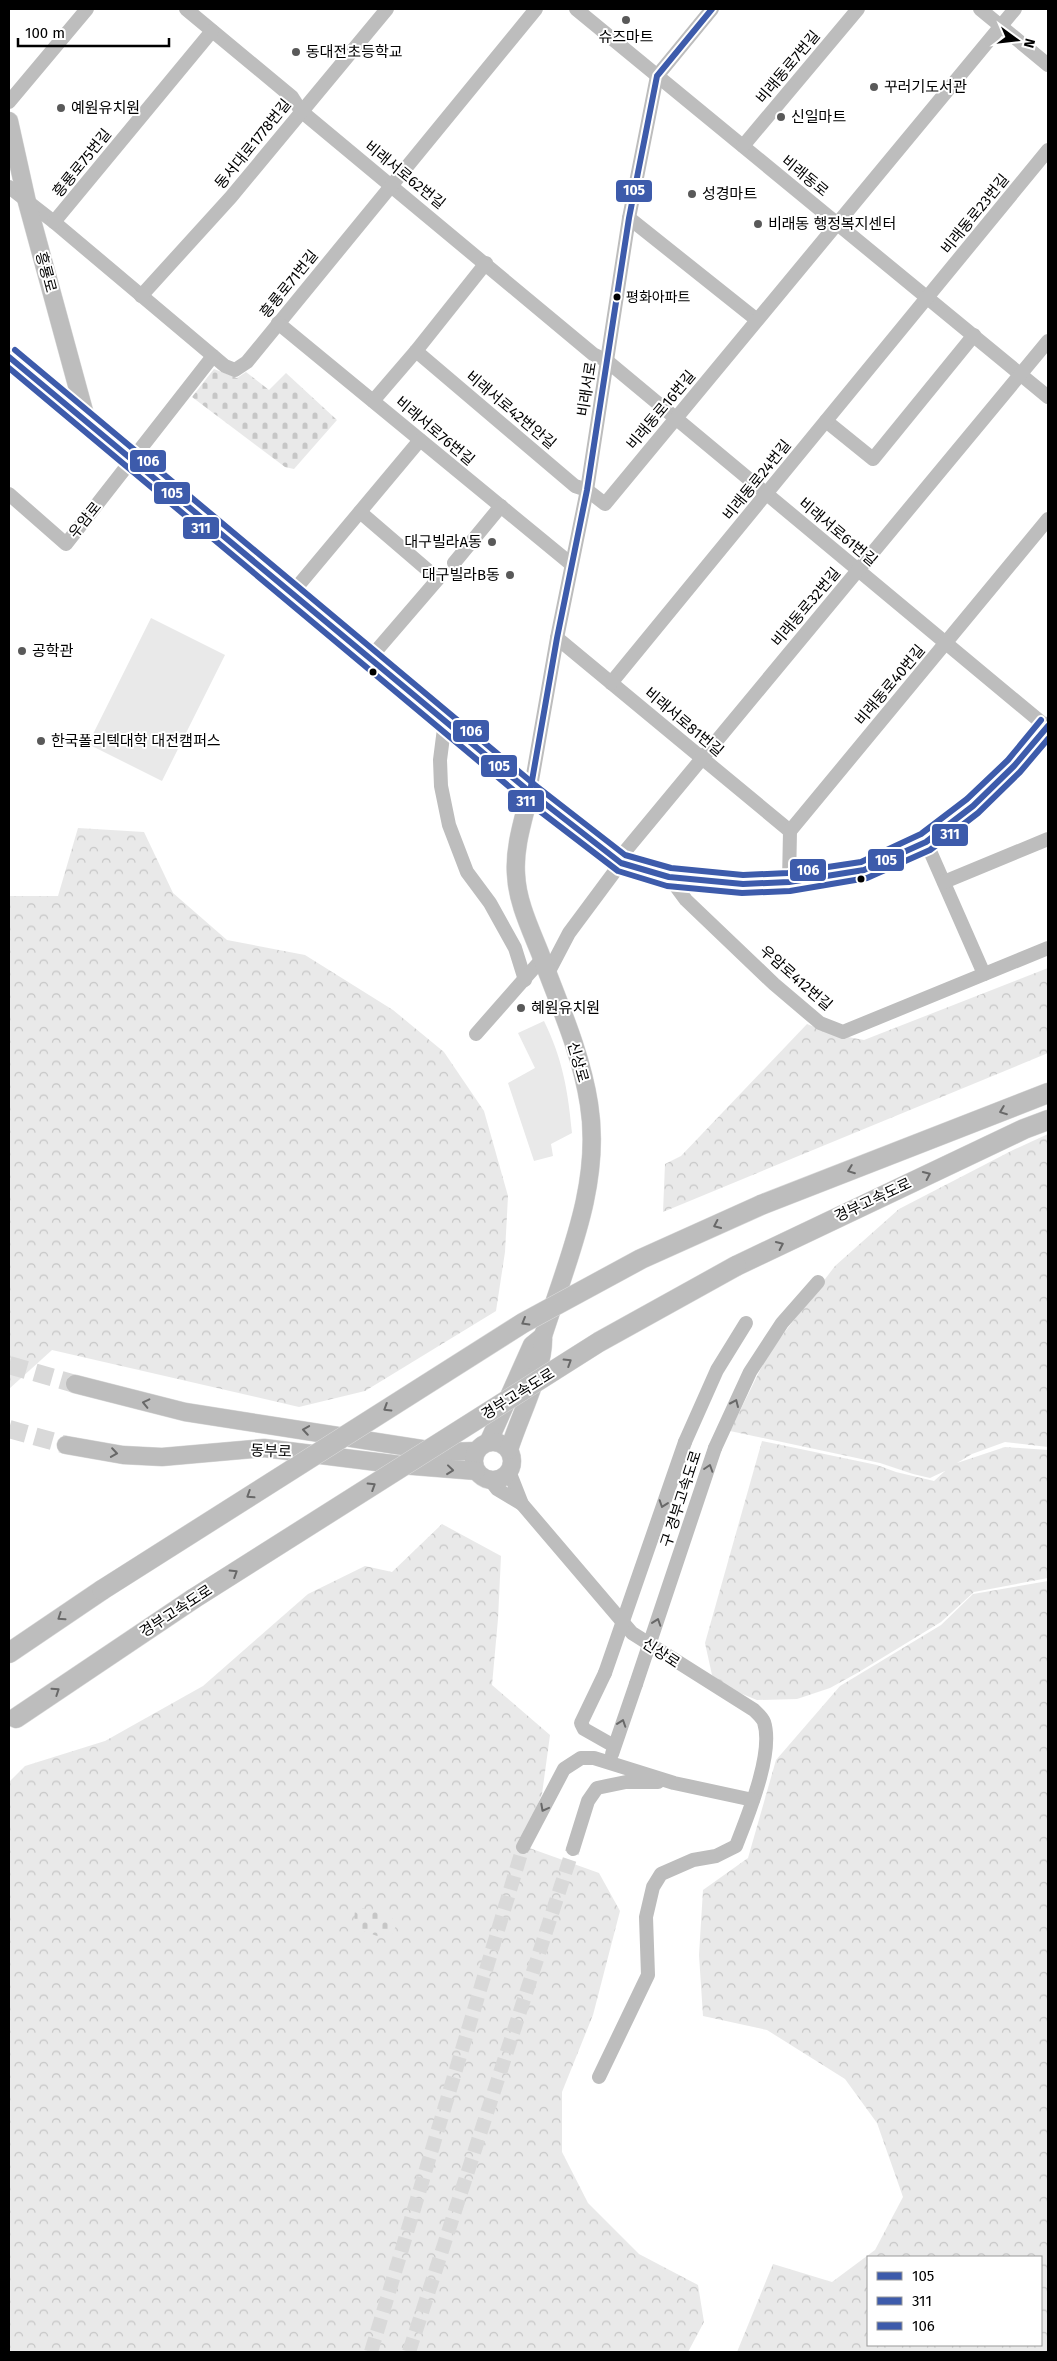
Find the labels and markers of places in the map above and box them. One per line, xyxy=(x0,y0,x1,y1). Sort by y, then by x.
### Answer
marker: 슈즈마트 xyxy=(620,14,632,26)
place label: 슈즈마트 xyxy=(598,28,654,46)
place label: 동대전초등학교 xyxy=(306,43,403,61)
marker: 동대전초등학교 xyxy=(290,46,302,58)
place label: 꾸러기도서관 xyxy=(884,78,967,96)
marker: 꾸러기도서관 xyxy=(868,81,880,93)
place label: 예원유치원 xyxy=(71,99,140,117)
marker: 예원유치원 xyxy=(55,102,67,114)
place label: 신일마트 xyxy=(791,108,846,126)
marker: 신일마트 xyxy=(775,111,787,123)
place label: 성경마트 xyxy=(702,185,757,203)
marker: 성경마트 xyxy=(686,188,698,200)
place label: 비래동 행정복지센터 xyxy=(768,215,896,233)
marker: 비래동 행정복지센터 xyxy=(752,218,764,230)
place label: 평화아파트 xyxy=(626,289,691,306)
marker: 평화아파트 xyxy=(612,292,622,302)
place label: 대구빌라A동 xyxy=(404,533,482,551)
marker: 대구빌라A동 xyxy=(486,536,498,548)
place label: 대구빌라B동 xyxy=(422,566,500,584)
marker: 대구빌라B동 xyxy=(504,569,516,581)
place label: 공학관 xyxy=(32,642,74,660)
marker: 공학관 xyxy=(16,645,28,657)
unlabelled marker xyxy=(368,667,378,677)
place label: 한국폴리텍대학 대전캠퍼스 xyxy=(51,732,221,750)
marker: 한국폴리텍대학 대전캠퍼스 xyxy=(35,735,47,747)
unlabelled marker xyxy=(856,874,866,884)
place label: 혜원유치원 xyxy=(531,999,600,1017)
marker: 혜원유치원 xyxy=(515,1002,527,1014)

